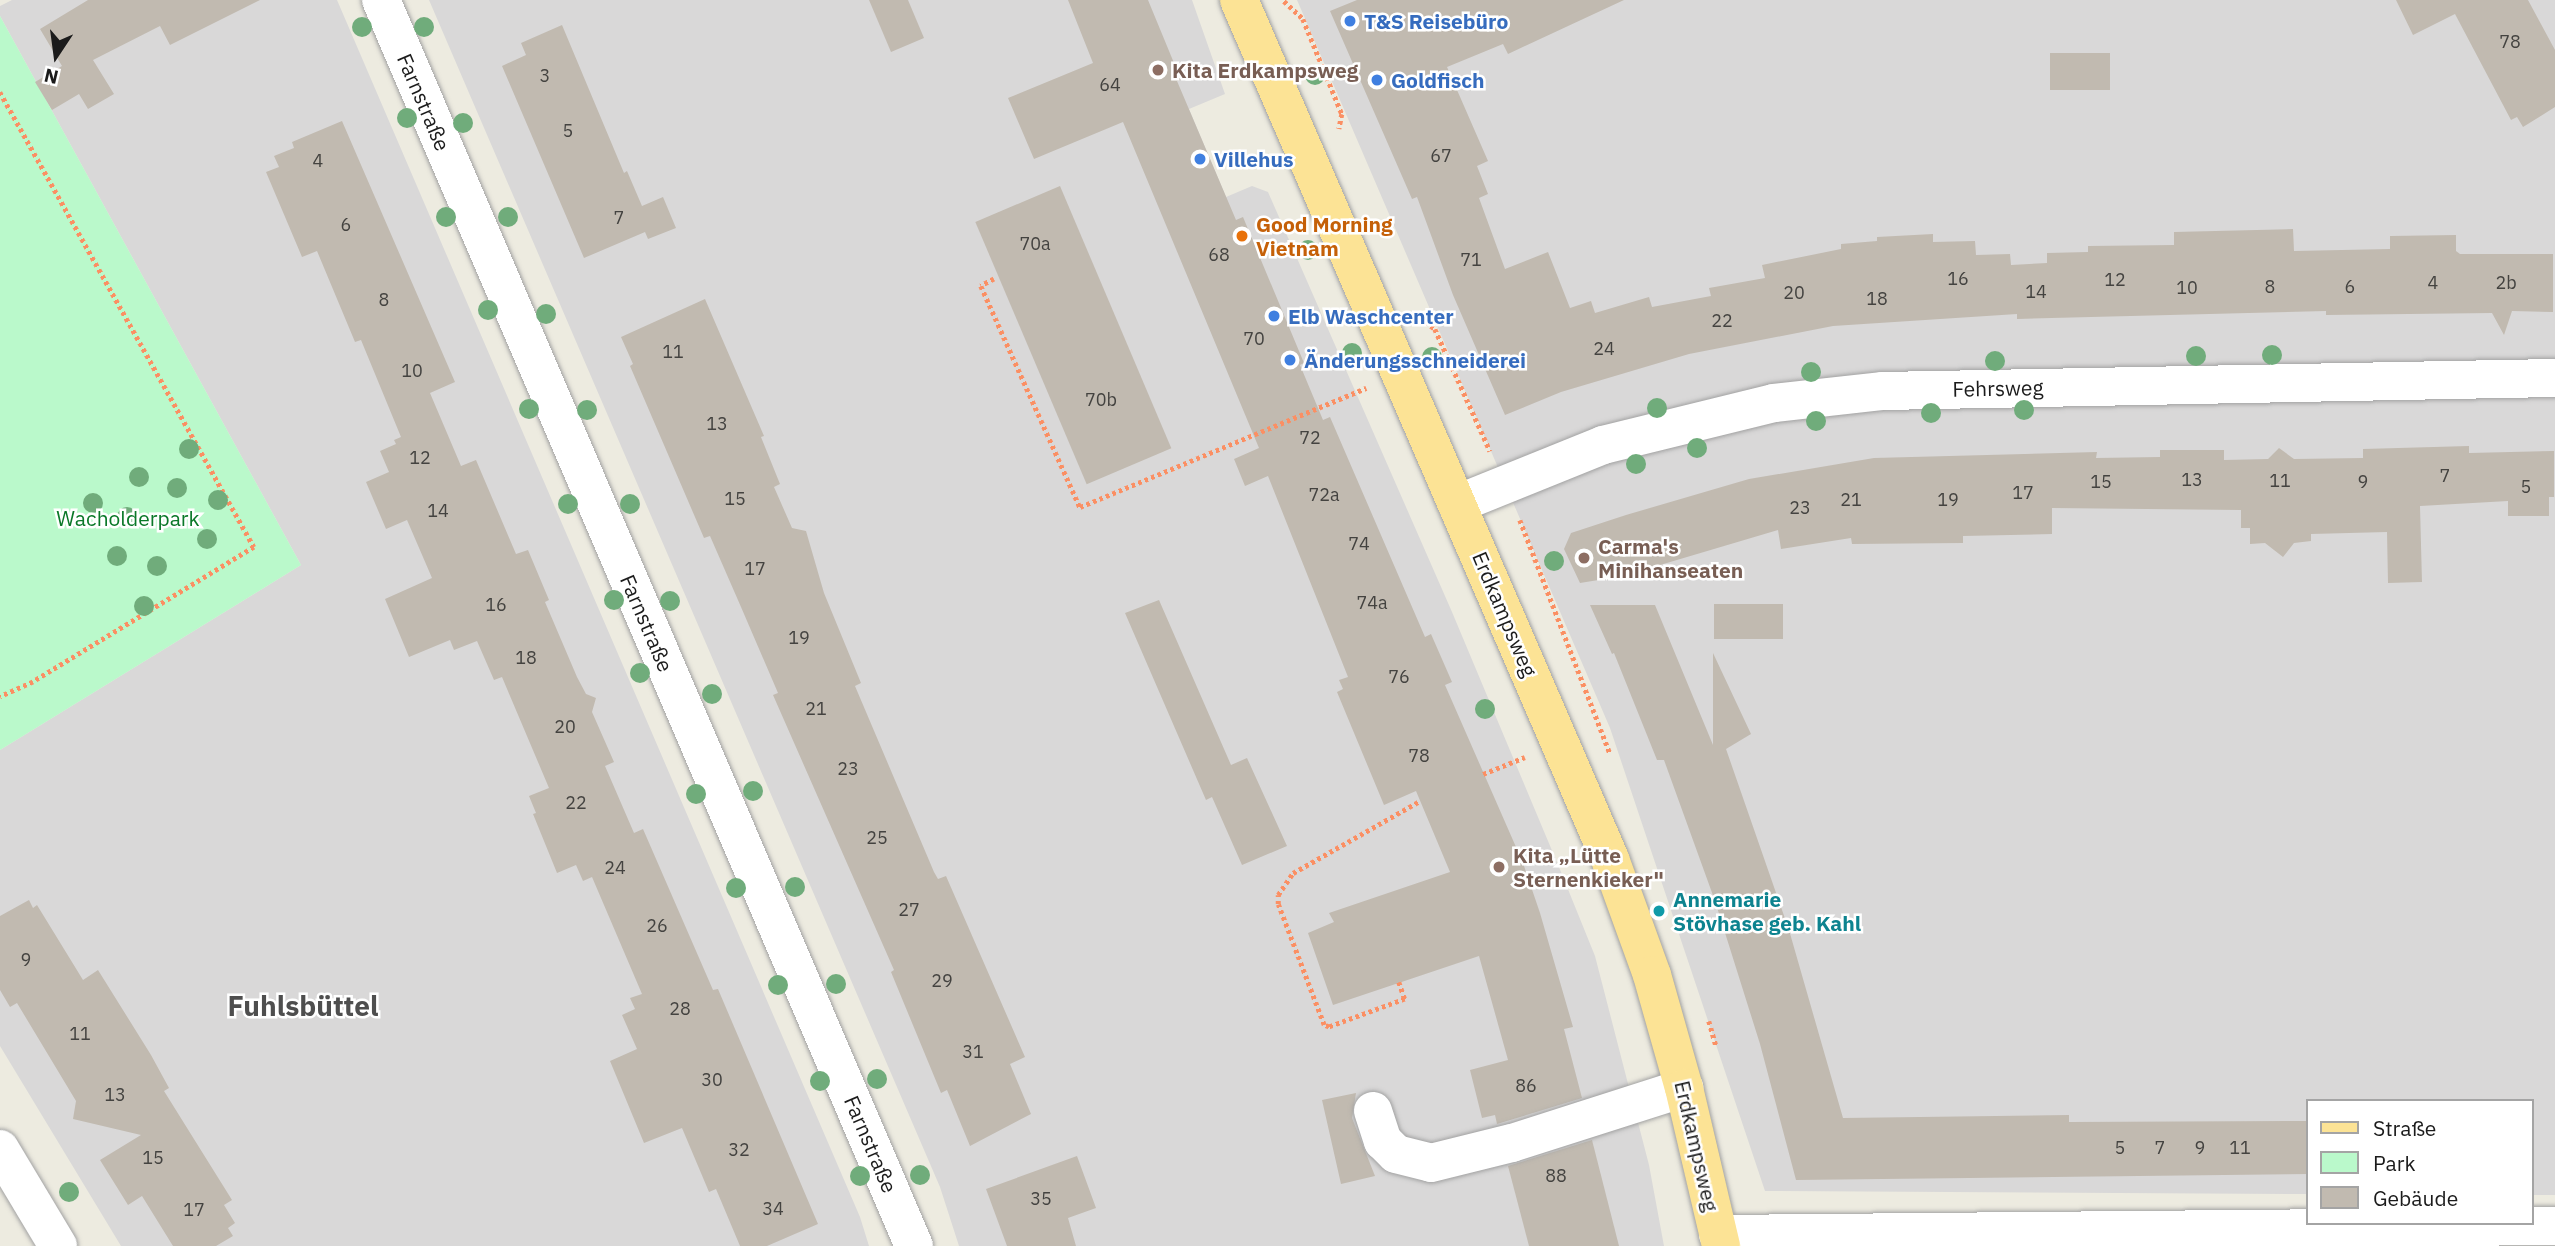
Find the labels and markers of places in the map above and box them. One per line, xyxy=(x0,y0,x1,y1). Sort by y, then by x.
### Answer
place label: T&S Reisebüro xyxy=(1364,8,1508,34)
marker: T&S Reisebüro xyxy=(1342,13,1358,29)
place label: Kita Erdkampsweg xyxy=(1172,57,1358,83)
marker: Kita Erdkampsweg xyxy=(1150,62,1166,78)
place label: Goldfisch xyxy=(1391,67,1485,93)
marker: Goldfisch xyxy=(1369,72,1385,88)
place label: Villehus xyxy=(1214,146,1294,172)
marker: Villehus xyxy=(1192,151,1208,167)
place label: Good Morning Vietnam xyxy=(1256,211,1393,261)
marker: Good Morning Vietnam xyxy=(1234,228,1250,244)
place label: Elb Waschcenter xyxy=(1288,303,1454,329)
marker: Elb Waschcenter xyxy=(1266,308,1282,324)
place label: Änderungsschneiderei xyxy=(1304,347,1526,373)
marker: Änderungsschneiderei xyxy=(1282,352,1298,368)
place label: Carma's Minihanseaten xyxy=(1598,533,1743,583)
marker: Carma's Minihanseaten xyxy=(1576,550,1592,566)
place label: Kita „Lütte Sternenkieker" xyxy=(1513,842,1664,892)
marker: Kita „Lütte Sternenkieker" xyxy=(1491,859,1507,875)
place label: Annemarie Stövhase geb. Kahl xyxy=(1673,886,1861,936)
marker: Annemarie Stövhase geb. Kahl xyxy=(1651,903,1667,919)

